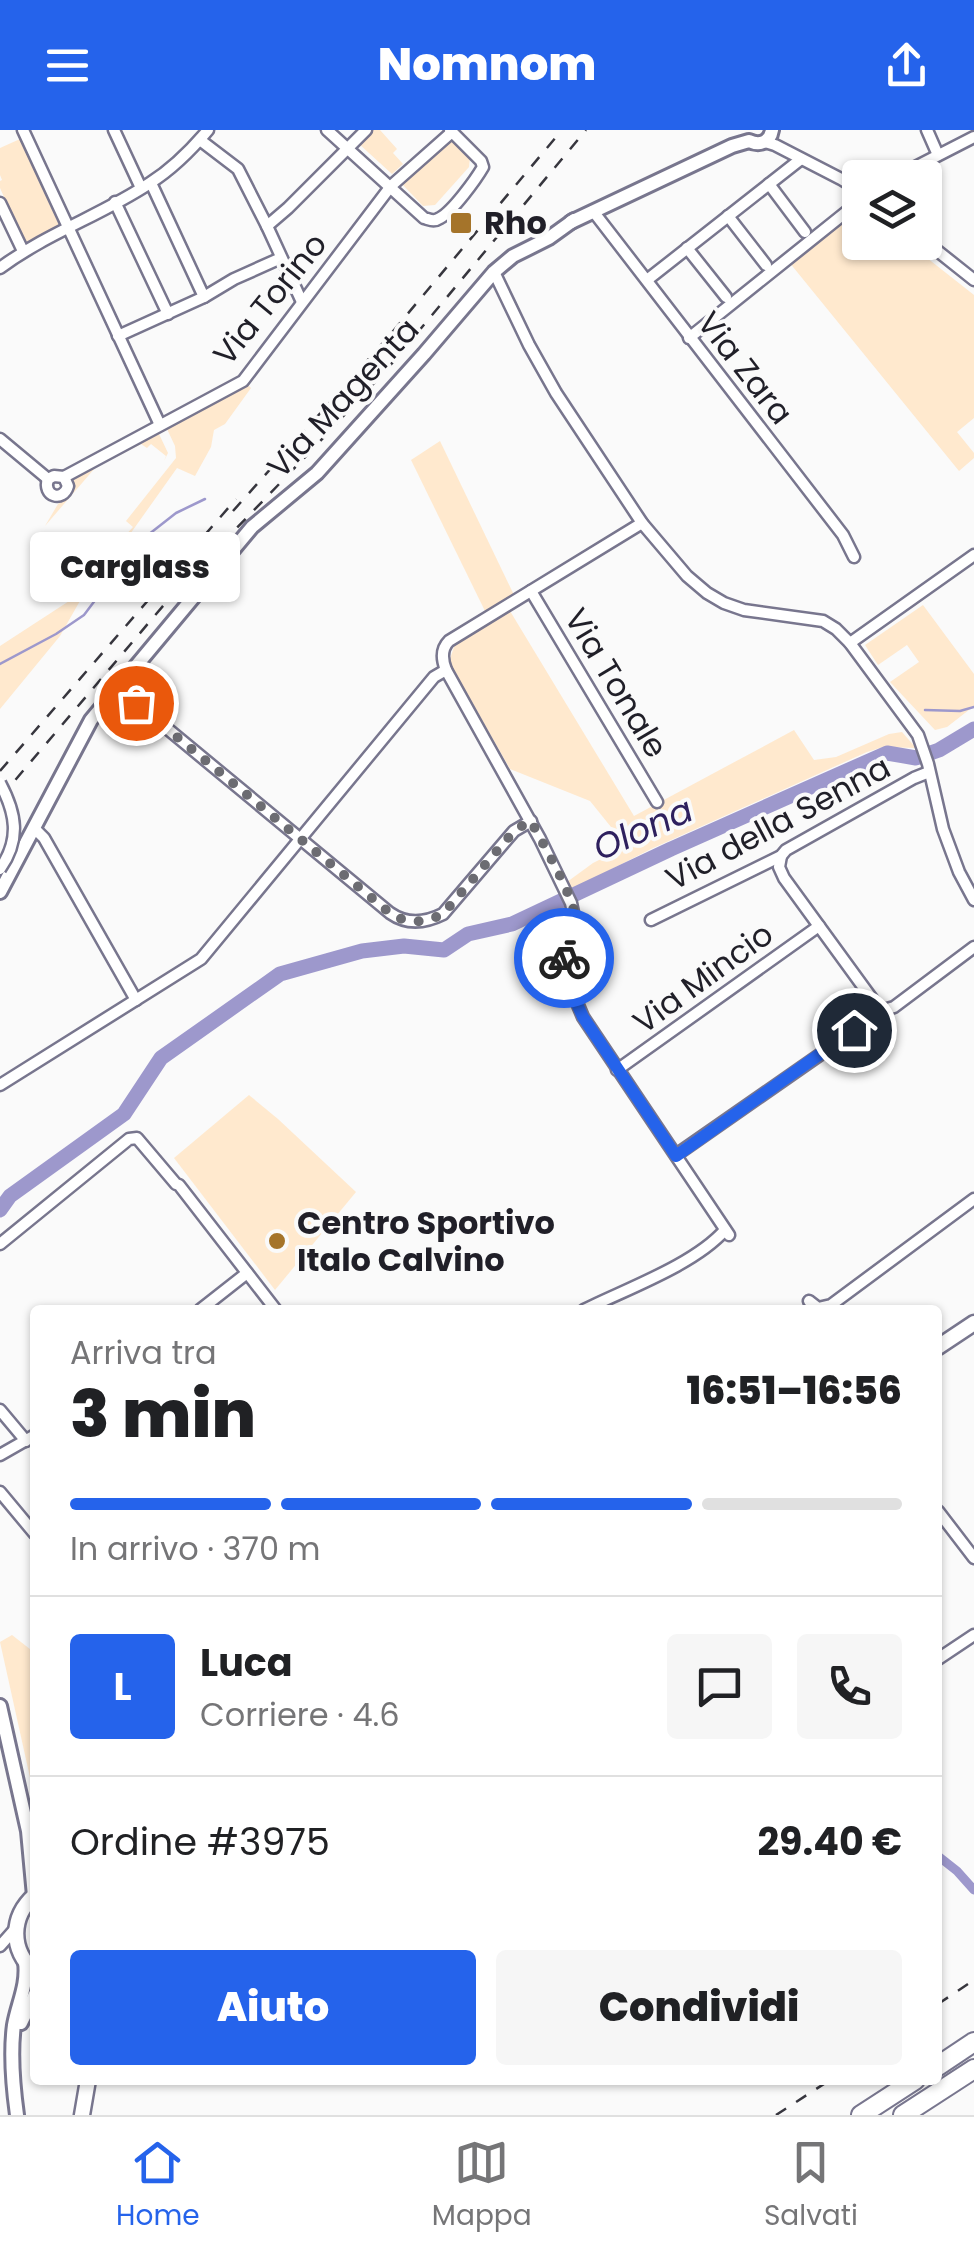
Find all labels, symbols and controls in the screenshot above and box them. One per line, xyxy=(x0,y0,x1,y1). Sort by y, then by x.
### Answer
text: Nomnom xyxy=(378,33,596,96)
icon: menu xyxy=(40,38,95,93)
icon: share xyxy=(879,38,934,93)
map controls xyxy=(842,160,942,260)
button: layers xyxy=(842,160,942,260)
place label: Rho xyxy=(484,200,547,245)
marker: Rho xyxy=(448,210,474,236)
street label: Via Torino xyxy=(202,223,337,374)
street label: Via Zara xyxy=(687,302,804,434)
street label: Via Magenta xyxy=(257,308,429,488)
callout: Carglass xyxy=(31,533,241,603)
text: Carglass xyxy=(60,544,210,589)
street label: Via Tonale xyxy=(554,599,679,766)
pin xyxy=(94,661,179,746)
icon: bag xyxy=(109,676,164,731)
street label: Via della Senna xyxy=(658,744,898,901)
water label: Olona xyxy=(585,785,701,872)
courier xyxy=(514,908,614,1008)
street label: Via Mincio xyxy=(623,911,782,1044)
icon: bike xyxy=(537,931,592,986)
pin xyxy=(812,988,897,1073)
icon: home xyxy=(827,1003,882,1058)
place label: Centro Sportivo Italo Calvino xyxy=(297,1200,555,1282)
marker: Centro Sportivo Italo Calvino xyxy=(266,1230,288,1252)
text: Arriva tra xyxy=(70,1330,217,1375)
text: 16:51–16:56 xyxy=(687,1364,902,1417)
text: 3 min xyxy=(70,1369,256,1460)
text: In arrivo · 370 m xyxy=(70,1526,321,1571)
button: chat xyxy=(667,1634,772,1739)
button: phone xyxy=(797,1634,902,1739)
text: Luca xyxy=(200,1636,293,1689)
text: L xyxy=(113,1660,132,1713)
text: Corriere · 4.6 xyxy=(200,1692,400,1737)
text: Ordine #3975 xyxy=(70,1815,330,1868)
text: 29.40 € xyxy=(757,1815,902,1868)
button: Aiuto xyxy=(70,1950,476,2065)
button: Condividi xyxy=(496,1950,902,2065)
tab: Home xyxy=(116,2135,200,2237)
tab: Mappa xyxy=(432,2135,532,2237)
tab: Salvati xyxy=(764,2135,858,2237)

